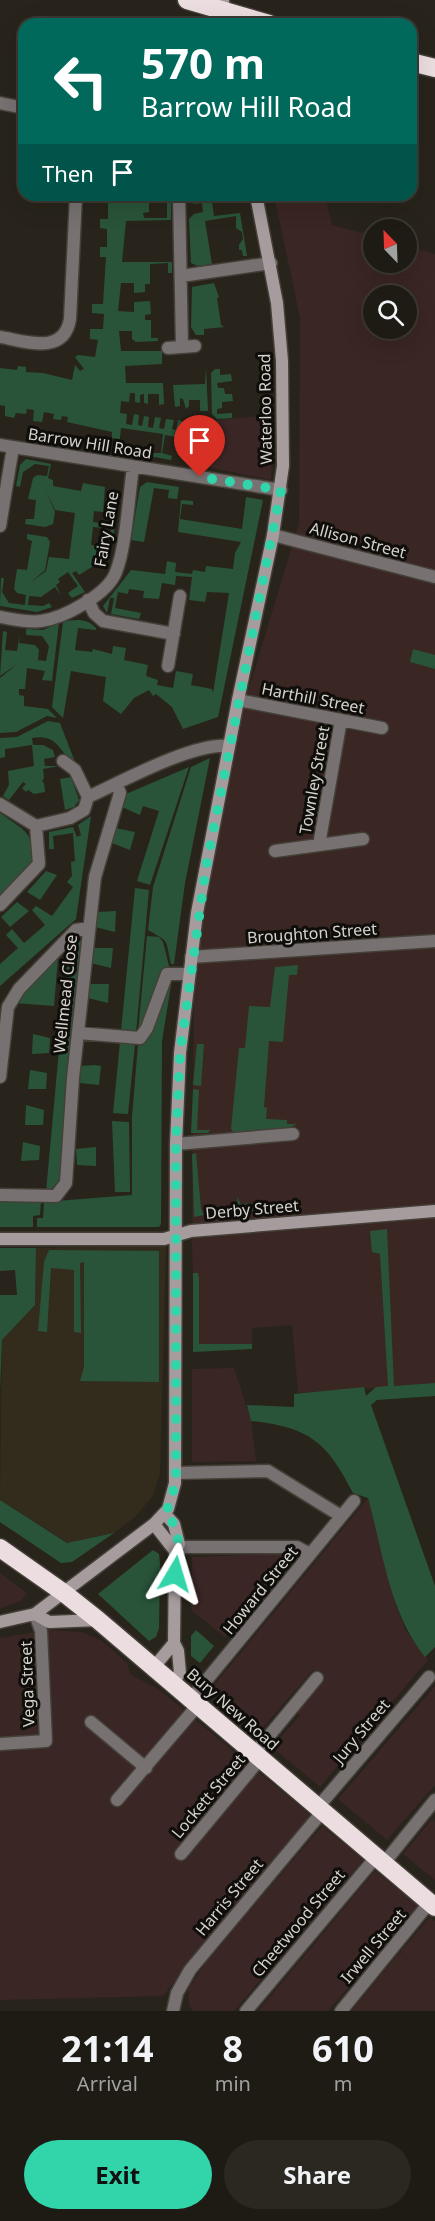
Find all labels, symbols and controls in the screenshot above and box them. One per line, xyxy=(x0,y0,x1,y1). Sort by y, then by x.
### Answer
text: 570 m xyxy=(141,34,265,91)
icon: left xyxy=(42,42,120,120)
text: Barrow Hill Road xyxy=(141,88,352,125)
icon: arrive xyxy=(106,156,139,189)
text: Then xyxy=(42,158,94,188)
north arrow xyxy=(363,219,417,273)
map controls xyxy=(363,219,417,339)
button: search xyxy=(363,285,417,339)
street label: Waterloo Road xyxy=(253,353,277,465)
pin xyxy=(174,415,225,477)
street label: Barrow Hill Road xyxy=(26,422,154,464)
icon: arrive xyxy=(183,424,216,457)
street label: Fairy Lane xyxy=(89,489,123,569)
street label: Allison Street xyxy=(307,517,409,563)
street label: Harthill Street xyxy=(260,677,367,719)
street label: Townley Street xyxy=(294,724,334,836)
street label: Broughton Street xyxy=(246,917,378,949)
street label: Wellmead Close xyxy=(48,933,82,1055)
street label: Derby Street xyxy=(204,1194,300,1224)
street label: Howard Street xyxy=(218,1541,303,1639)
position arrow xyxy=(143,1542,207,1606)
street label: Vega Street xyxy=(14,1640,39,1727)
street label: Bury New Road xyxy=(182,1663,284,1755)
street label: Jury Street xyxy=(326,1694,395,1769)
street label: Lockett Street xyxy=(166,1749,250,1843)
street label: Harris Street xyxy=(190,1854,268,1940)
street label: Cheetwood Street xyxy=(246,1864,350,1982)
street label: Irwell Street xyxy=(335,1904,411,1988)
text: 21:14 xyxy=(61,2024,154,2073)
text: 8 xyxy=(223,2024,243,2073)
text: 610 xyxy=(312,2024,374,2073)
text: Arrival xyxy=(77,2070,138,2097)
text: min xyxy=(215,2070,251,2097)
text: m xyxy=(334,2070,352,2097)
button: Exit xyxy=(24,2140,212,2209)
button: Share xyxy=(224,2140,411,2209)

